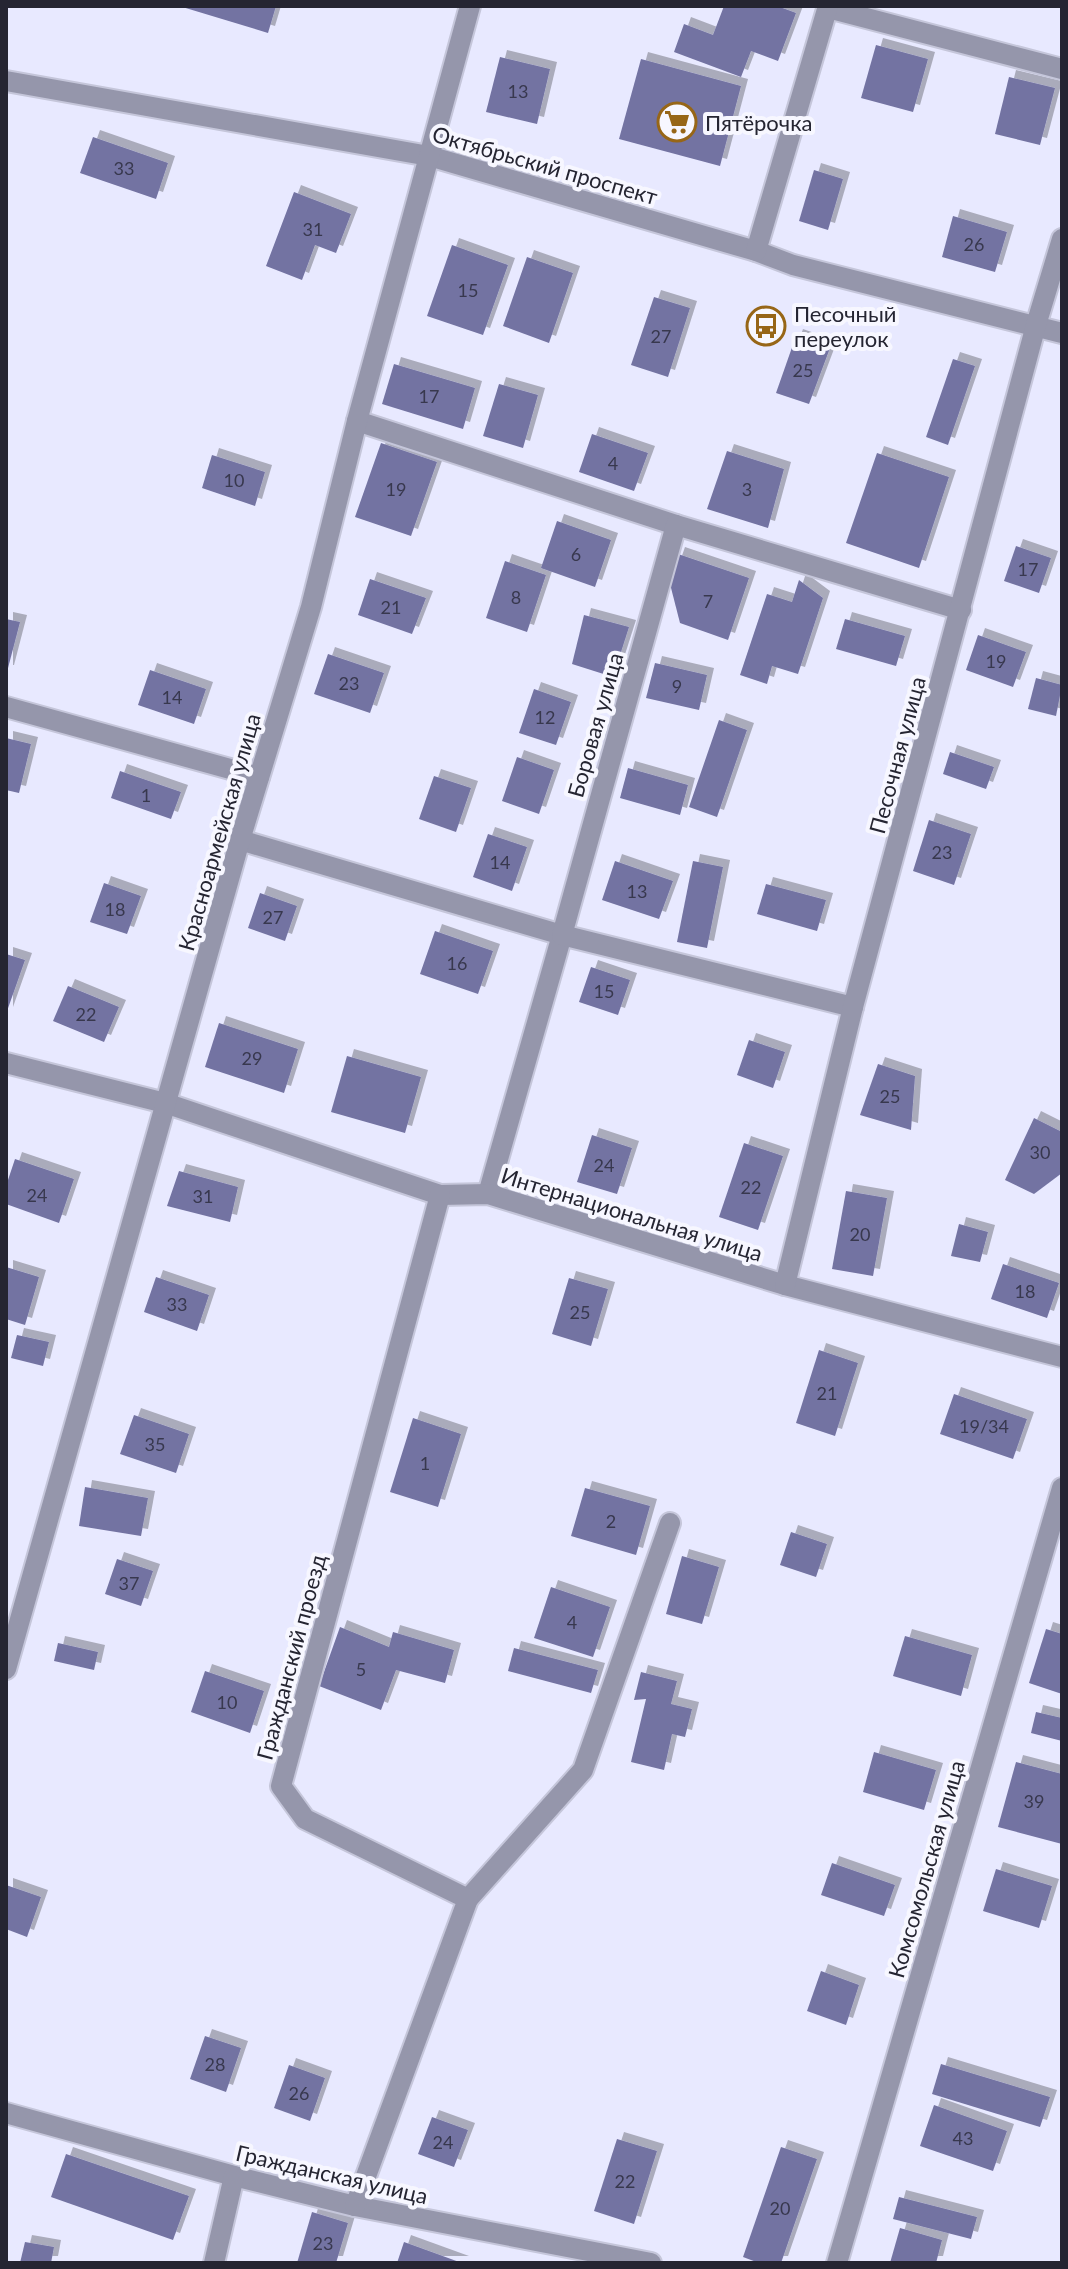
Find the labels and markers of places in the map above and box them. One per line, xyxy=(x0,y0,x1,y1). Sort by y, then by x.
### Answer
supermarket icon: Пятёрочка xyxy=(656,101,698,143)
place label: Пятёрочка xyxy=(705,109,812,136)
place label: Песочный переулок xyxy=(794,300,897,352)
bus stop icon: Песочный переулок xyxy=(745,305,787,347)

